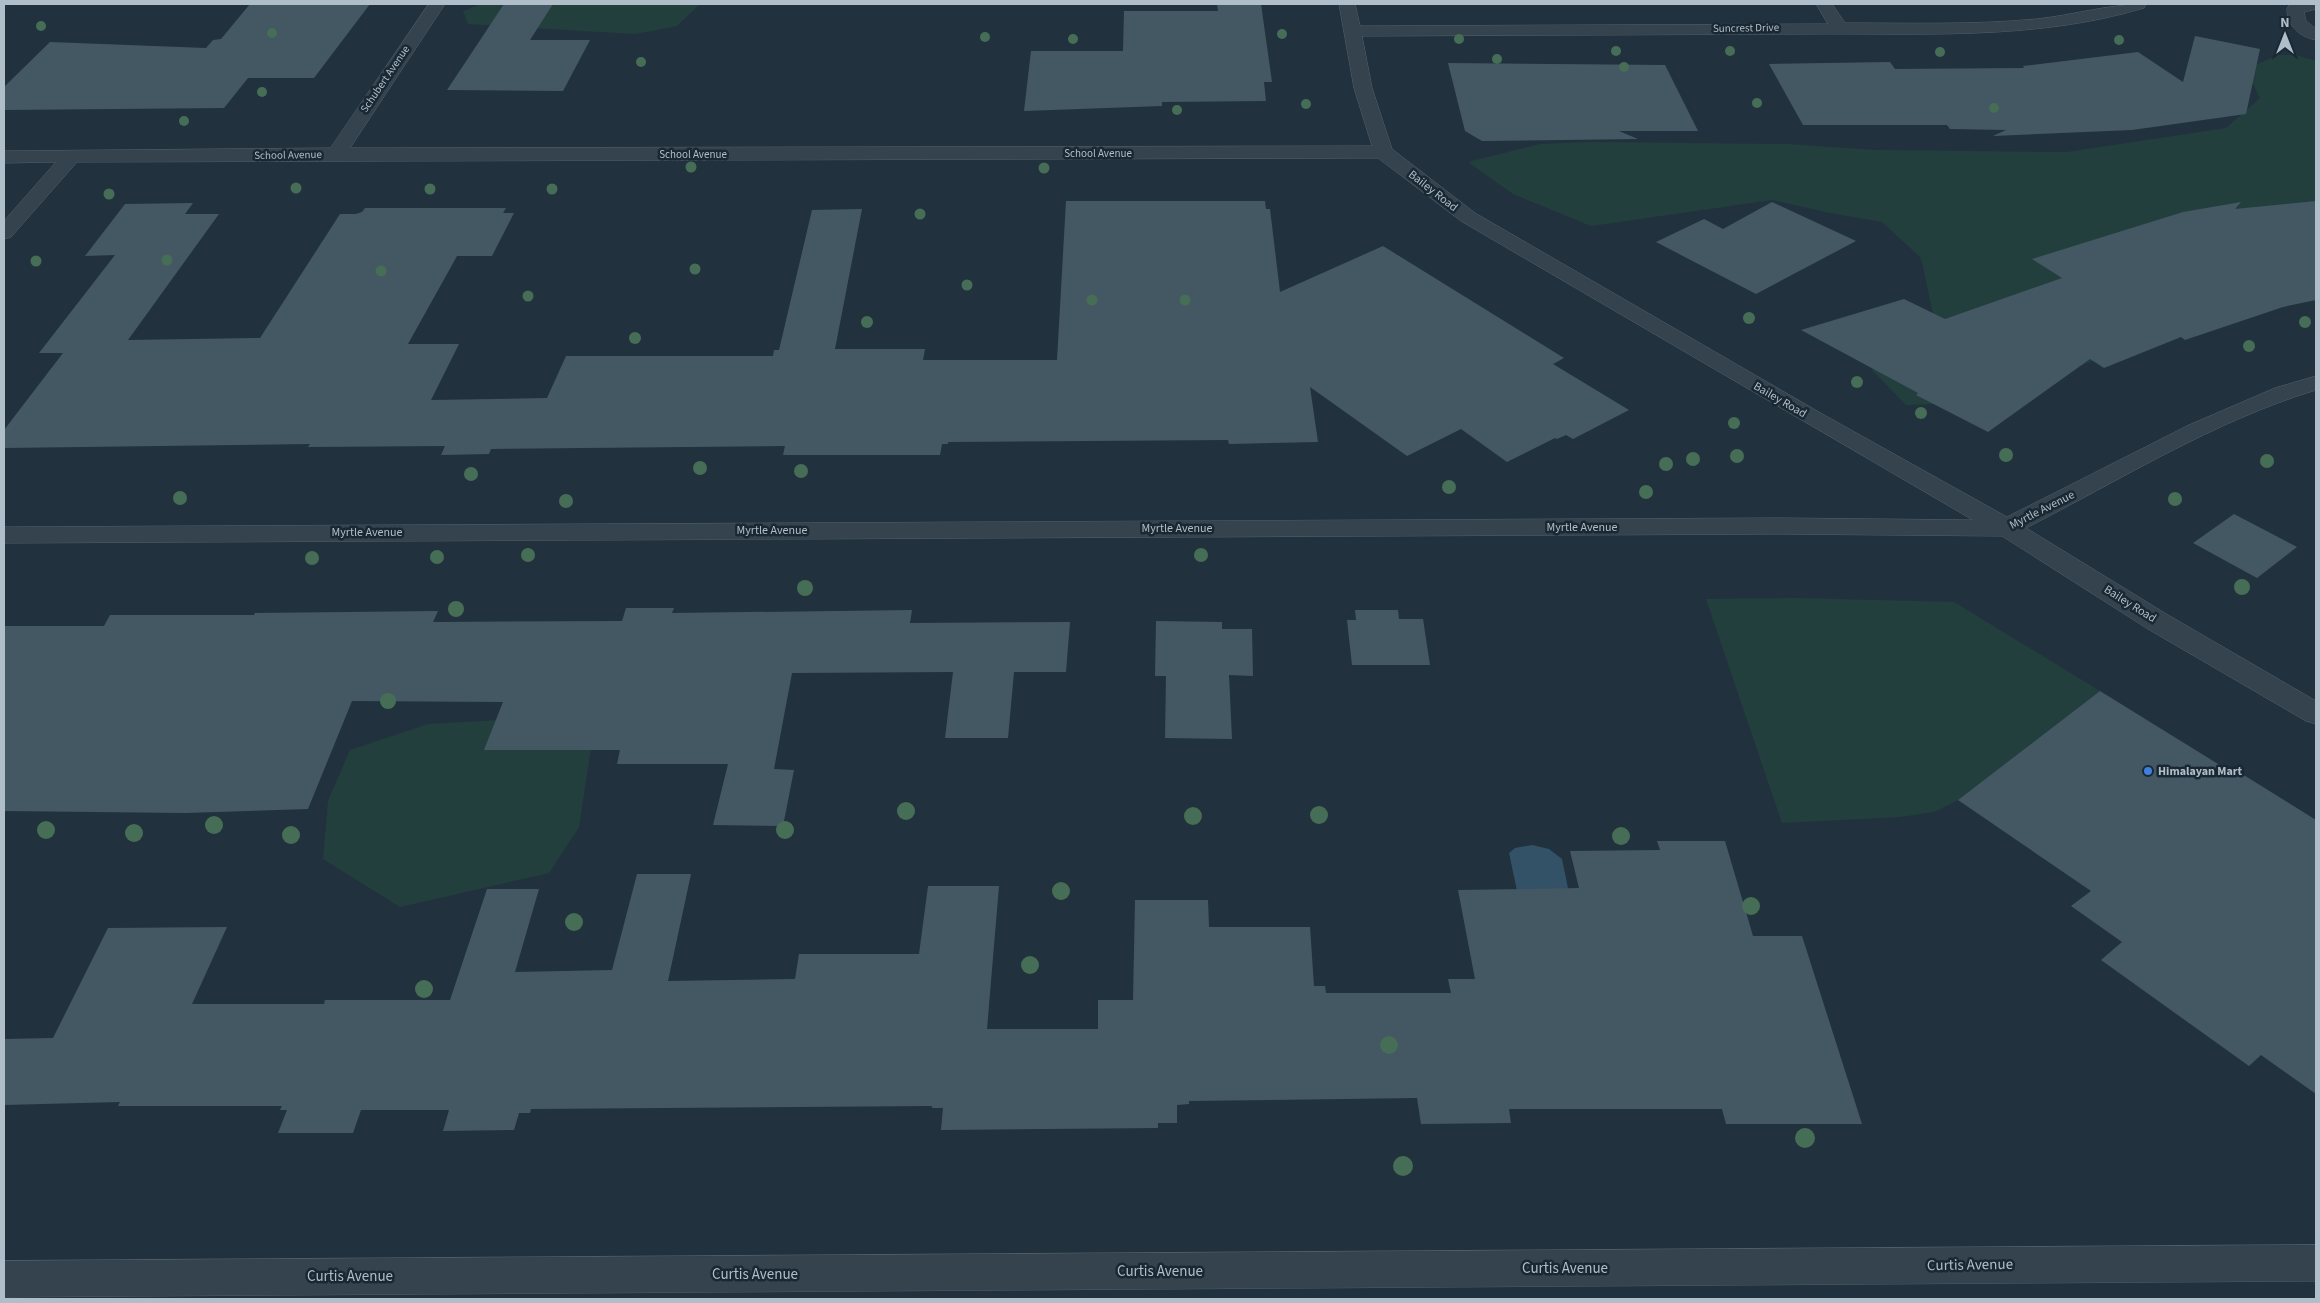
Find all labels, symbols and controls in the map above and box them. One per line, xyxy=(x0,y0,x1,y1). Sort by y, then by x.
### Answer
north arrow xyxy=(2260,10,2310,60)
text: N xyxy=(2280,13,2290,33)
street label: Suncrest Drive xyxy=(1713,20,1780,36)
street label: Schubert Avenue xyxy=(357,42,413,116)
street label: School Avenue xyxy=(1064,146,1132,161)
street label: School Avenue xyxy=(254,147,323,163)
street label: School Avenue xyxy=(659,147,727,162)
street label: Bailey Road xyxy=(1405,166,1461,216)
street label: Bailey Road xyxy=(1750,378,1810,422)
street label: Myrtle Avenue xyxy=(2007,486,2078,534)
street label: Myrtle Avenue xyxy=(1547,519,1618,536)
street label: Myrtle Avenue xyxy=(1142,520,1213,537)
street label: Myrtle Avenue xyxy=(737,522,808,539)
street label: Myrtle Avenue xyxy=(332,524,403,541)
street label: Bailey Road xyxy=(2101,581,2159,627)
place label: Himalayan Mart xyxy=(2158,763,2243,780)
marker: Himalayan Mart xyxy=(2142,765,2154,777)
street label: Curtis Avenue xyxy=(1927,1254,2013,1276)
street label: Curtis Avenue xyxy=(1522,1258,1608,1279)
street label: Curtis Avenue xyxy=(1117,1261,1203,1282)
street label: Curtis Avenue xyxy=(712,1264,798,1285)
street label: Curtis Avenue xyxy=(307,1266,393,1287)

